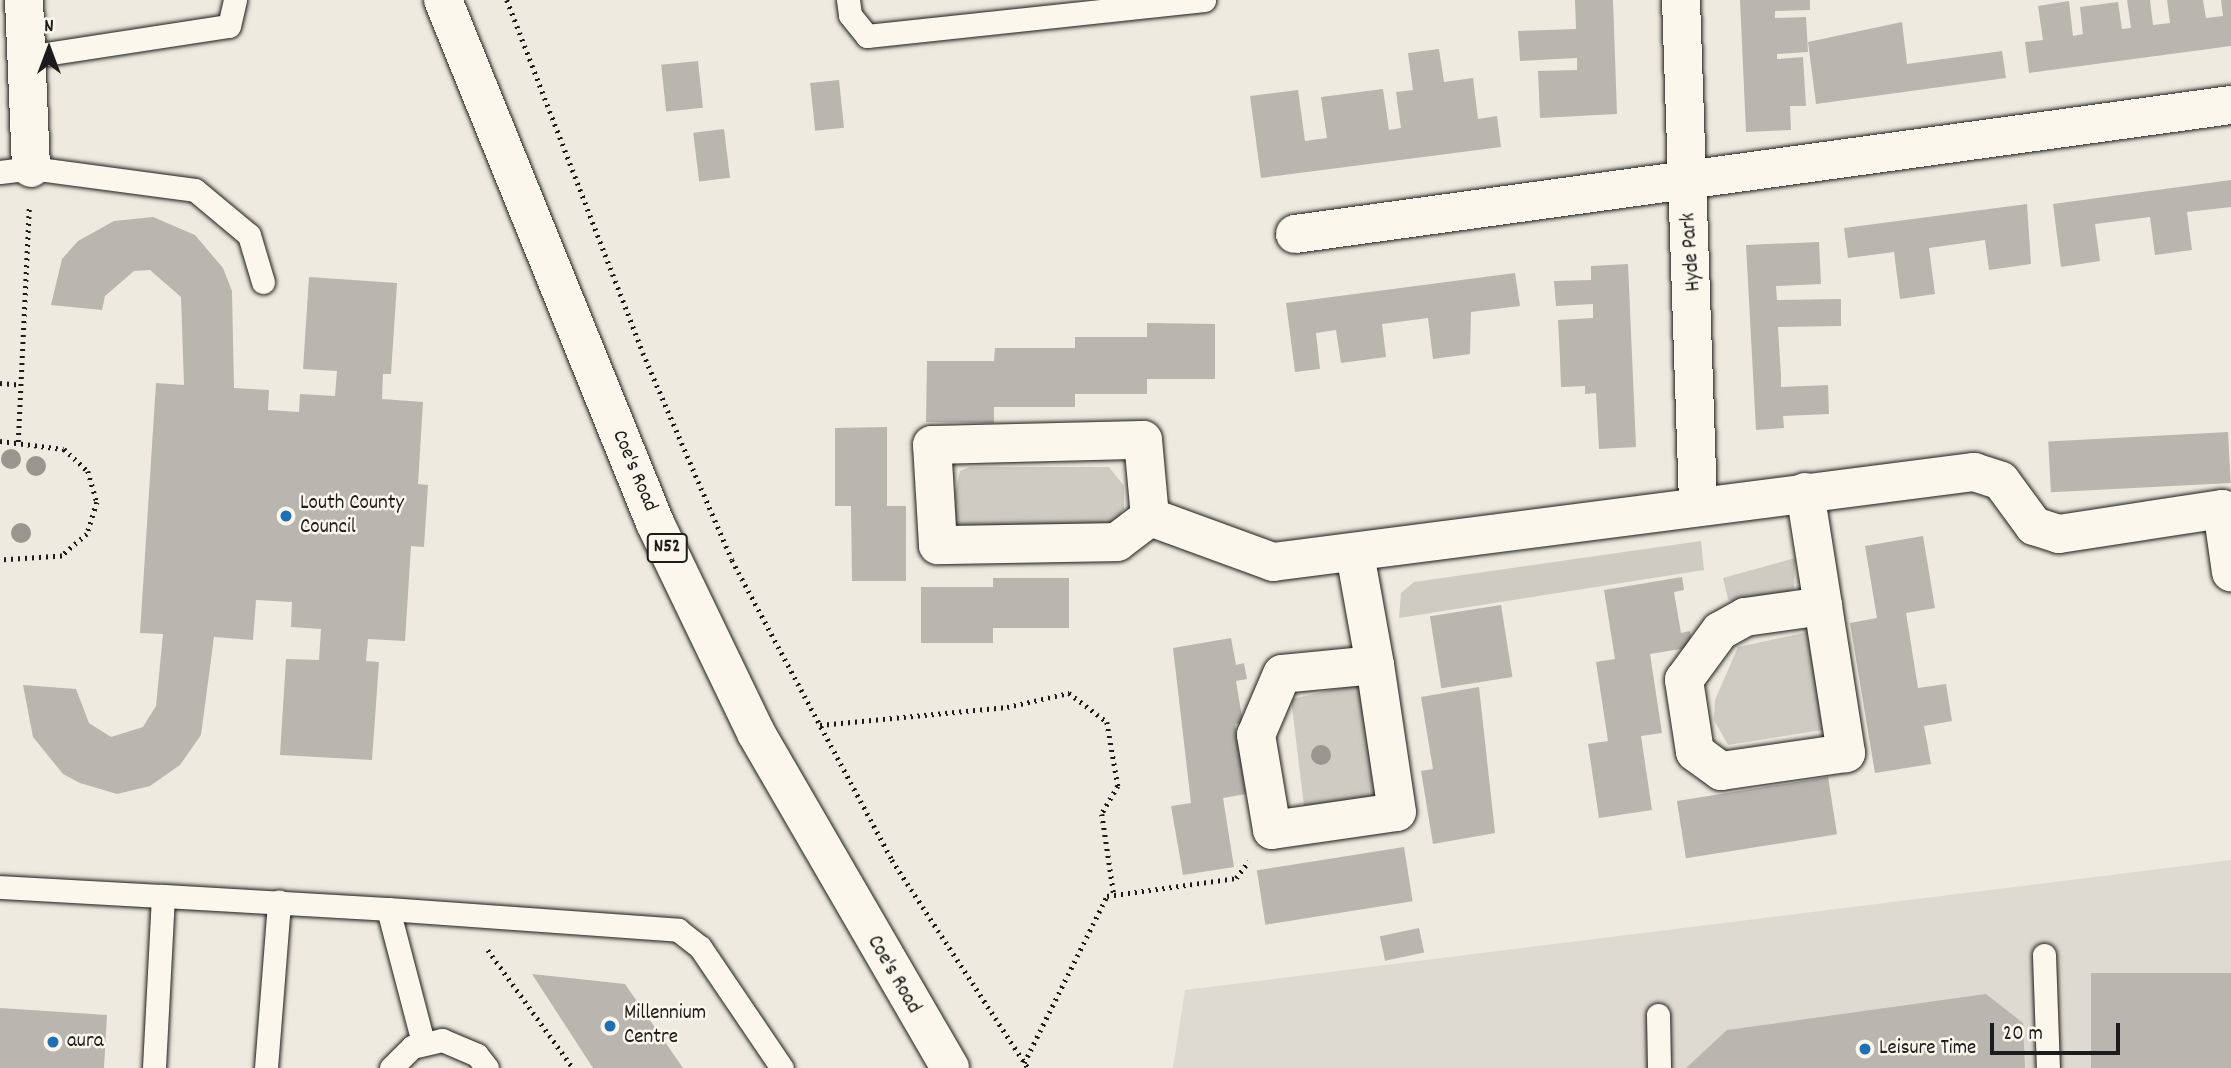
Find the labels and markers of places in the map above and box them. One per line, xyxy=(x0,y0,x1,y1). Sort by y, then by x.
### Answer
place label: Louth County Council xyxy=(300,491,404,541)
marker: Louth County Council xyxy=(278,508,294,524)
place label: Millennium Centre xyxy=(624,1001,706,1051)
marker: Millennium Centre xyxy=(602,1018,618,1034)
place label: aura xyxy=(67,1029,104,1055)
marker: aura xyxy=(45,1034,61,1050)
place label: Leisure Time xyxy=(1879,1036,1976,1062)
marker: Leisure Time xyxy=(1857,1041,1873,1057)

